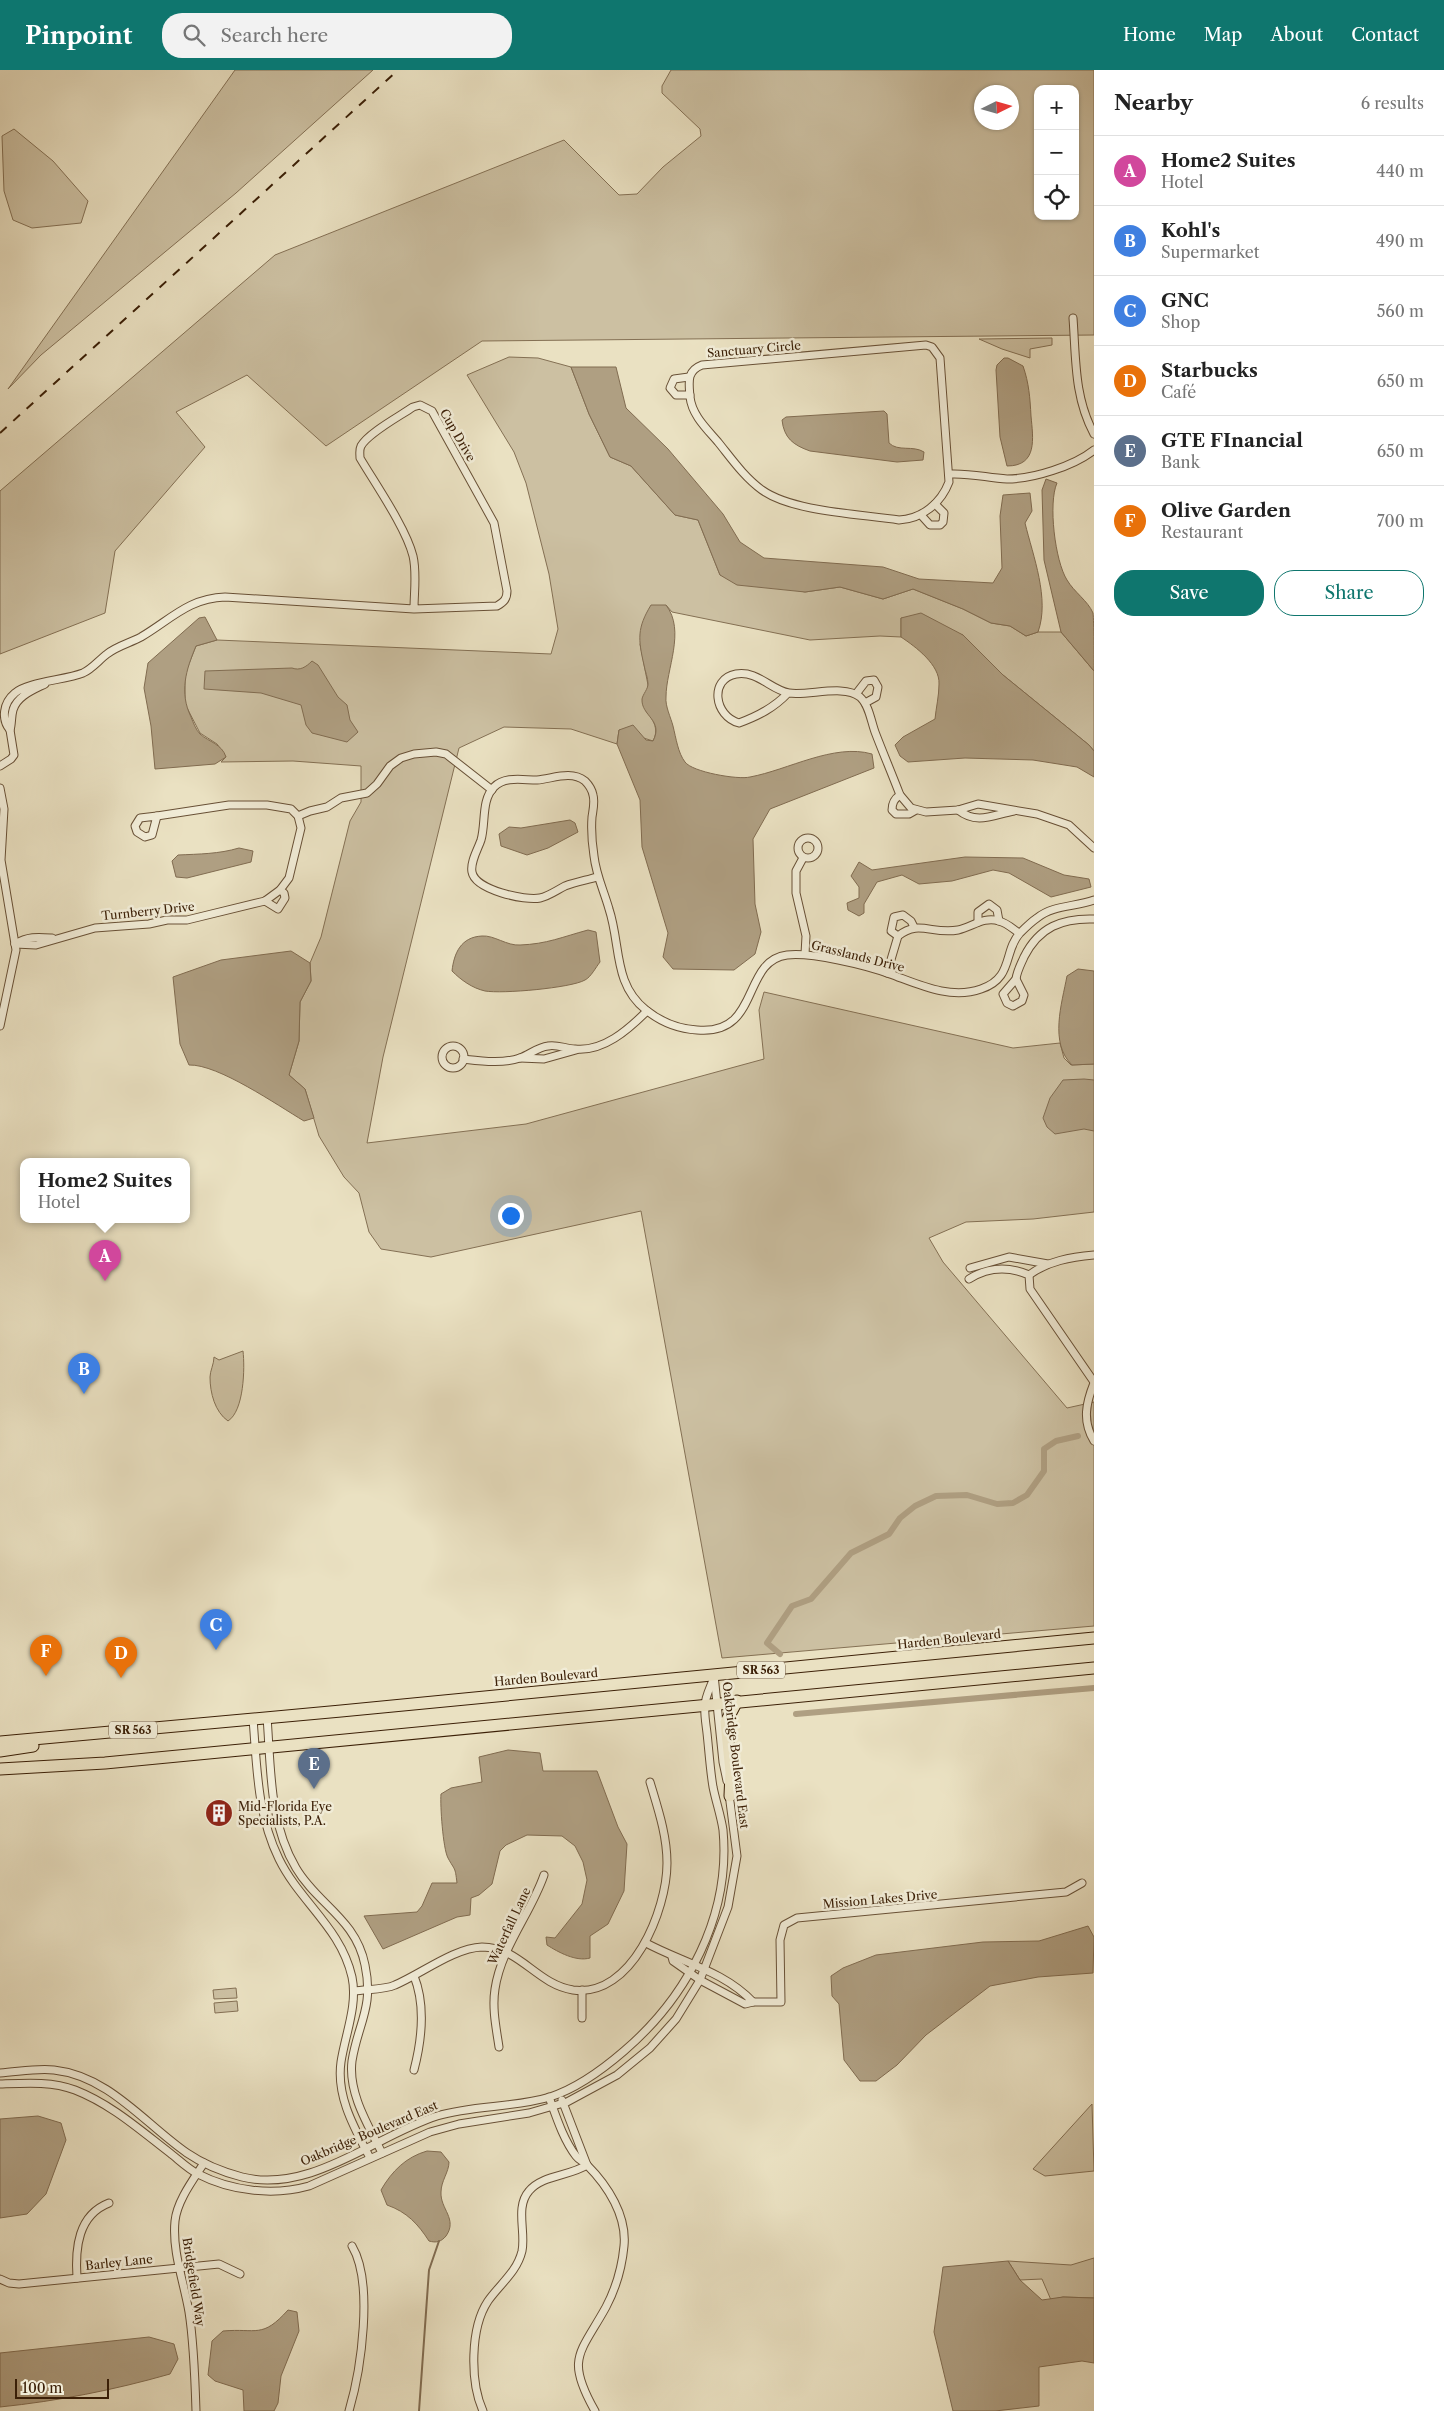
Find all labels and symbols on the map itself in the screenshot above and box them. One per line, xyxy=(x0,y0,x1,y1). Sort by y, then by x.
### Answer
north arrow xyxy=(974,85,1019,130)
street label: Sanctuary Circle xyxy=(706,337,802,361)
street label: Cup Drive xyxy=(437,406,479,464)
street label: Turnberry Drive xyxy=(101,899,195,923)
street label: Grasslands Drive xyxy=(810,937,907,975)
your location xyxy=(498,1203,524,1229)
pin: A xyxy=(89,1240,121,1281)
pin: B xyxy=(68,1353,100,1394)
pin: C xyxy=(200,1609,232,1650)
street label: Harden Boulevard xyxy=(896,1626,1002,1652)
pin: F xyxy=(30,1635,62,1676)
pin: D xyxy=(105,1637,137,1678)
road number: SR 563 xyxy=(737,1662,785,1678)
street label: Harden Boulevard xyxy=(494,1665,599,1689)
street label: Oakbridge Boulevard East xyxy=(720,1681,753,1830)
road number: SR 563 xyxy=(109,1722,157,1738)
pin: E xyxy=(298,1748,330,1789)
building icon: Mid-Florida Eye Specialists, P.A. xyxy=(204,1798,234,1828)
place label: Mid-Florida Eye Specialists, P.A. xyxy=(238,1799,332,1828)
street label: Waterfall Lane xyxy=(484,1885,534,1968)
street label: Mission Lakes Drive xyxy=(822,1886,938,1911)
street label: Oakbridge Boulevard East xyxy=(298,2097,441,2169)
street label: Bridgefield Way xyxy=(180,2236,208,2328)
street label: Barley Lane xyxy=(85,2251,154,2273)
scale bar xyxy=(15,2376,109,2399)

